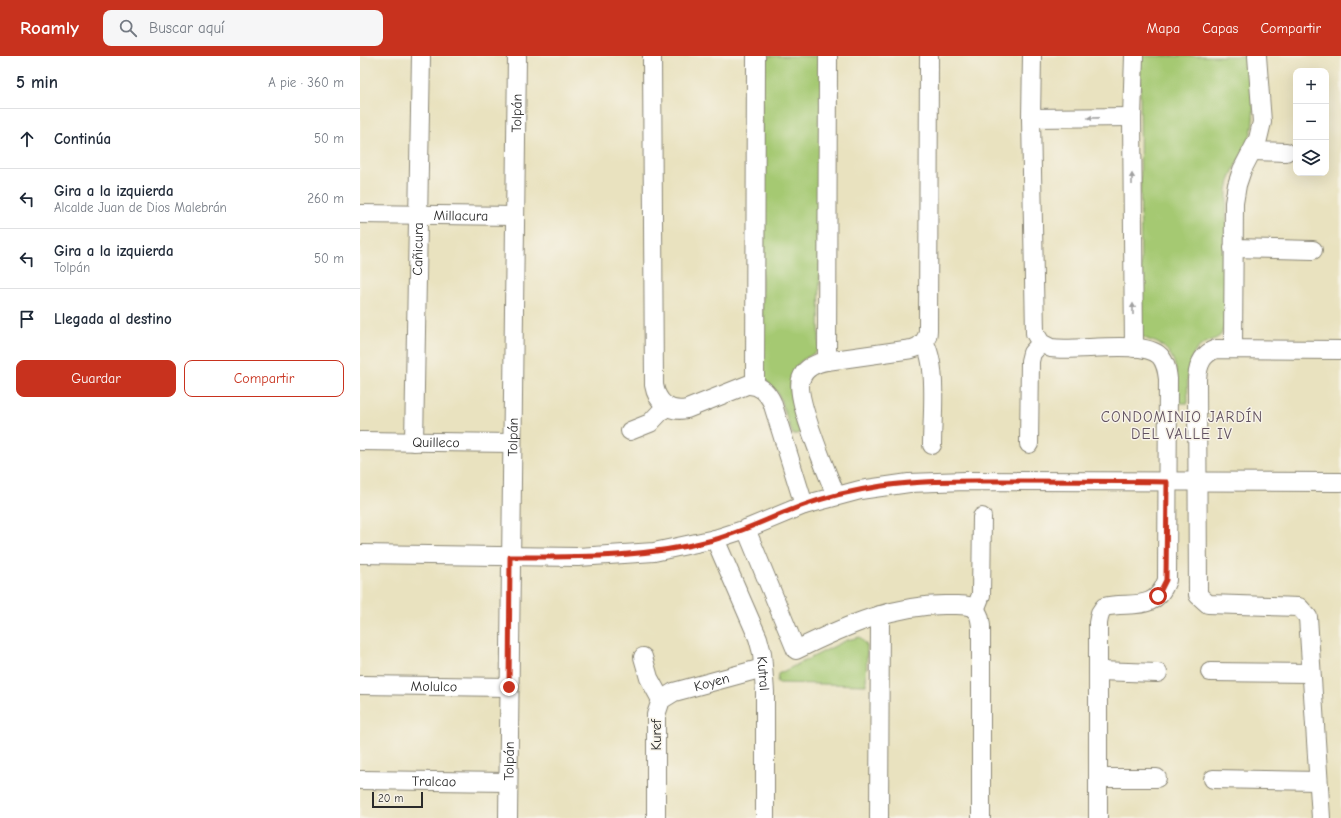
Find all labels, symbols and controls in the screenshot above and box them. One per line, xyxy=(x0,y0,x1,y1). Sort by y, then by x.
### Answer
search box xyxy=(103,10,383,46)
text: Roamly xyxy=(20,17,79,39)
icon: search xyxy=(117,17,139,39)
text: Buscar aquí xyxy=(149,19,225,37)
text: Mapa xyxy=(1147,20,1180,37)
text: Capas xyxy=(1202,20,1238,37)
text: Compartir xyxy=(1260,20,1321,37)
map controls xyxy=(1293,68,1329,176)
button: + xyxy=(1293,68,1329,104)
text: 5 min xyxy=(16,73,58,92)
text: A pie · 360 m xyxy=(268,75,344,90)
street label: Tolpán xyxy=(508,93,525,133)
button: − xyxy=(1293,104,1329,140)
one-way arrow xyxy=(1086,115,1099,121)
icon: ahead xyxy=(16,128,38,150)
text: Continúa xyxy=(54,130,111,148)
text: 50 m xyxy=(314,131,344,146)
button: layers xyxy=(1293,140,1329,176)
one-way arrow xyxy=(1129,172,1135,185)
text: Gira a la izquierda xyxy=(54,182,174,200)
icon: left xyxy=(16,188,38,210)
text: 260 m xyxy=(307,191,344,206)
text: Alcalde Juan de Dios Malebrán xyxy=(54,200,227,215)
street label: Millacura xyxy=(434,206,488,224)
street label: Cañicura xyxy=(409,222,426,276)
text: Gira a la izquierda xyxy=(54,242,174,260)
icon: left xyxy=(16,248,38,270)
text: 50 m xyxy=(314,251,344,266)
text: Tolpán xyxy=(54,260,90,275)
one-way arrow xyxy=(1130,302,1136,315)
icon: arrive xyxy=(16,308,38,330)
text: Llegada al destino xyxy=(54,310,172,328)
button: Guardar xyxy=(16,360,176,397)
button: Compartir xyxy=(184,360,344,397)
district label: CONDOMINIO JARDÍN DEL VALLE IV xyxy=(1101,407,1263,443)
street label: Tolpán xyxy=(504,417,521,457)
street label: Quilleco xyxy=(412,433,460,451)
route start xyxy=(1149,587,1167,605)
street label: Kutral xyxy=(754,656,773,691)
street label: Koyen xyxy=(692,669,731,695)
street label: Molulco xyxy=(411,677,457,695)
route end xyxy=(500,678,518,696)
street label: Kuref xyxy=(648,718,665,751)
street label: Tolpán xyxy=(500,741,517,781)
street label: Tralcao xyxy=(412,772,456,790)
scale bar xyxy=(372,790,423,809)
text: 20 m xyxy=(378,792,403,805)

